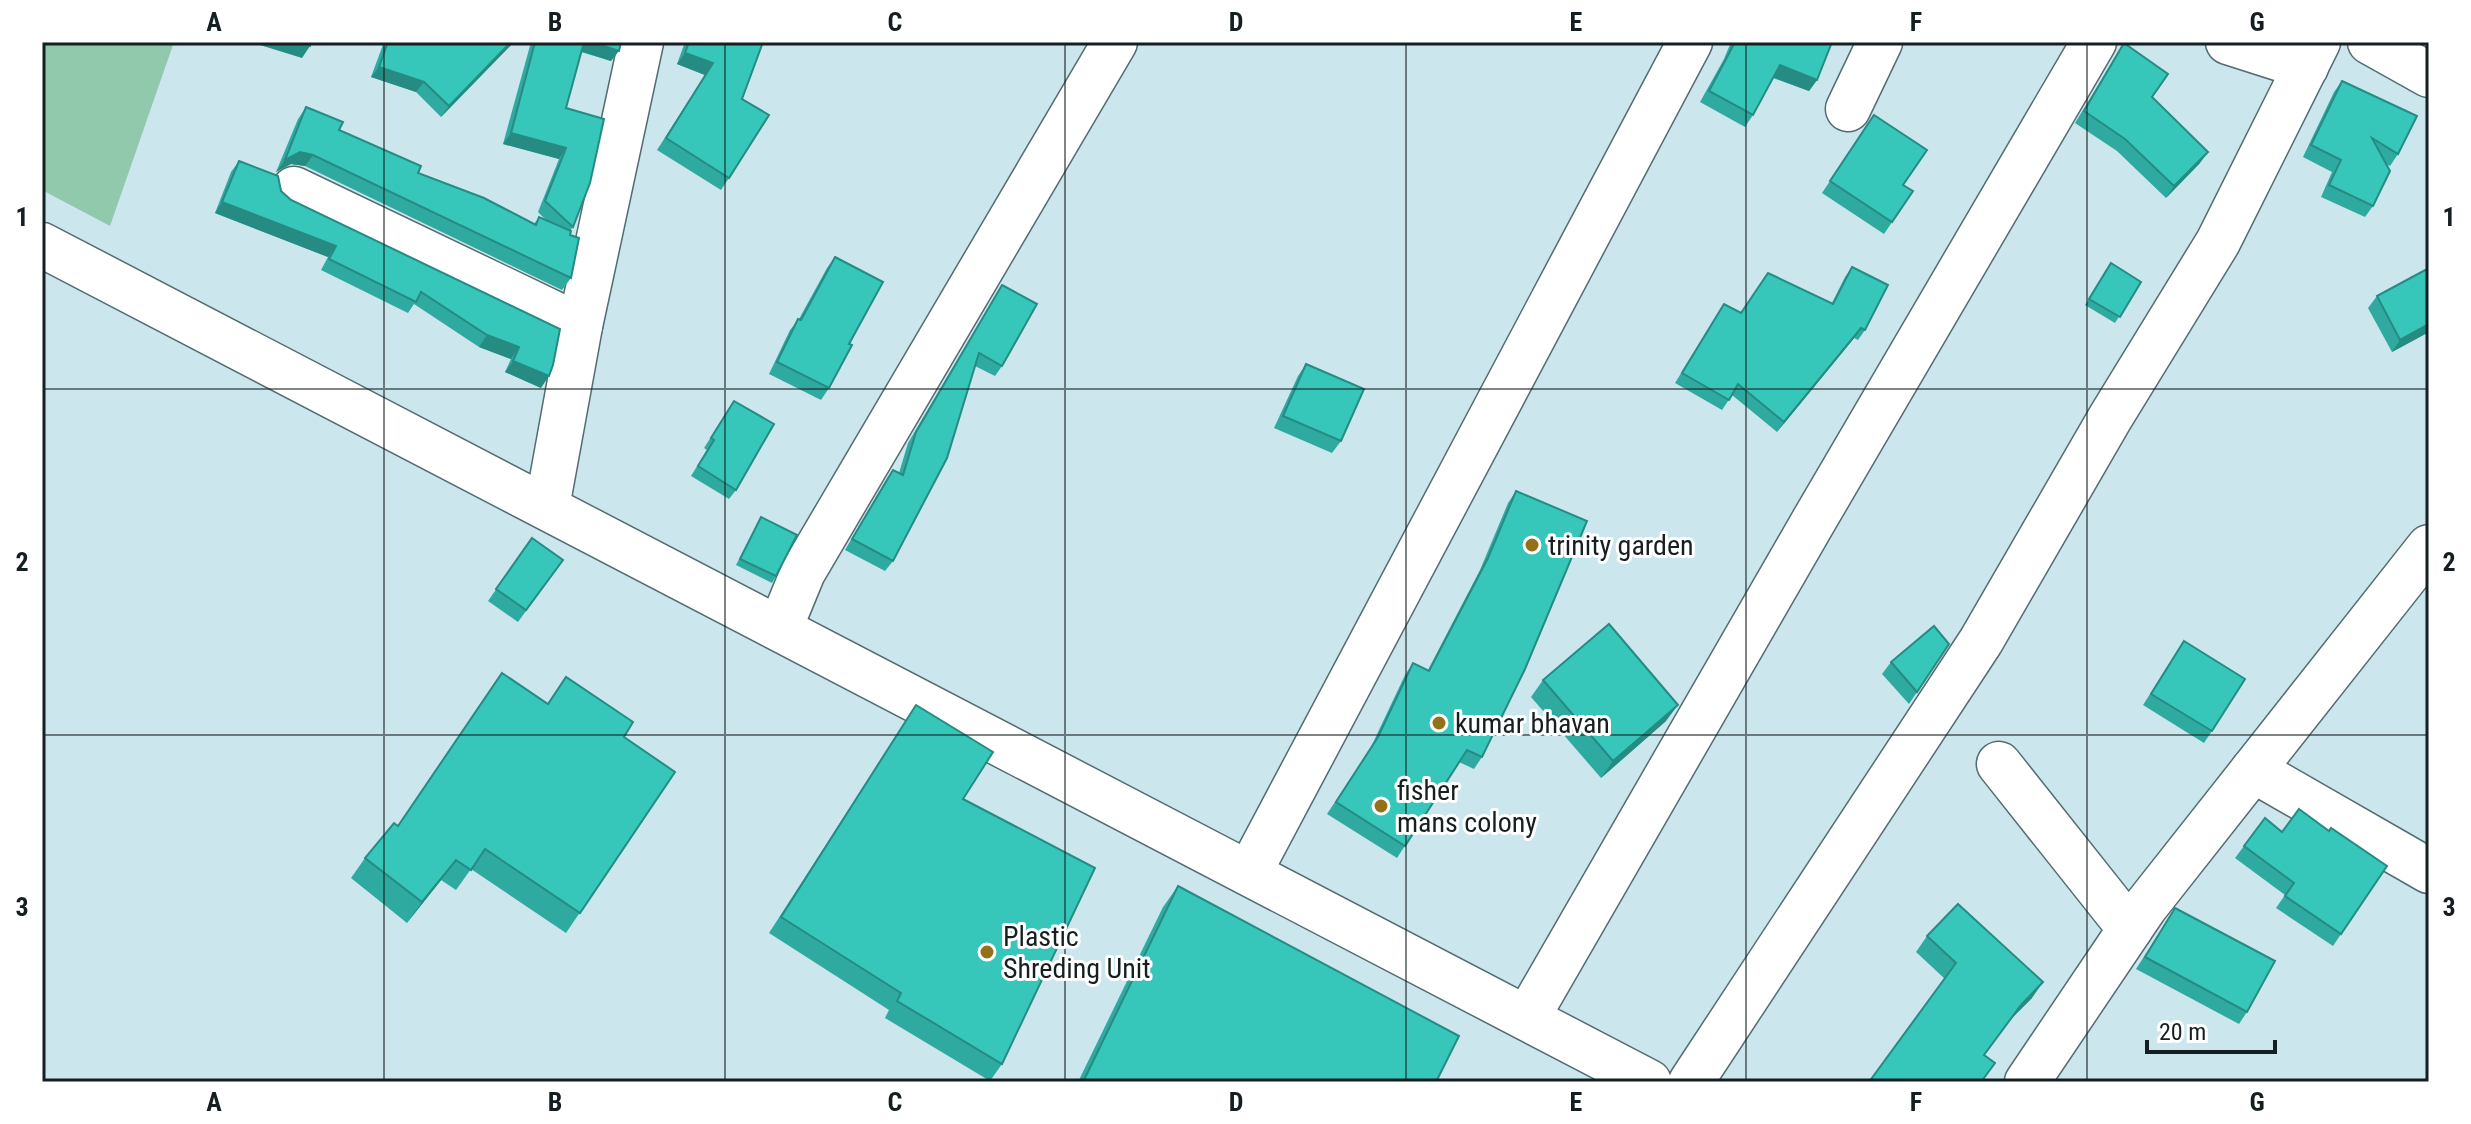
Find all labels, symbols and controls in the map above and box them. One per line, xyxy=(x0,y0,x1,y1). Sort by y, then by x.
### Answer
text: A xyxy=(206,7,222,37)
text: B xyxy=(548,7,562,37)
text: C xyxy=(888,7,903,37)
text: D xyxy=(1229,7,1243,37)
text: E xyxy=(1570,7,1583,37)
text: F xyxy=(1910,7,1922,37)
text: G xyxy=(2249,7,2265,37)
text: 1 xyxy=(15,202,29,232)
text: 1 xyxy=(2442,202,2456,232)
place label: trinity garden xyxy=(1548,529,1694,562)
marker: trinity garden xyxy=(1523,536,1541,554)
text: 2 xyxy=(15,547,29,577)
text: 2 xyxy=(2442,547,2456,577)
place label: kumar bhavan xyxy=(1455,707,1610,740)
marker: kumar bhavan xyxy=(1430,714,1448,732)
place label: fisher mans colony xyxy=(1397,774,1537,839)
marker: fisher mans colony xyxy=(1372,797,1390,815)
text: 3 xyxy=(15,892,29,922)
text: 3 xyxy=(2442,892,2456,922)
place label: Plastic Shreding Unit xyxy=(1003,920,1151,985)
marker: Plastic Shreding Unit xyxy=(978,943,996,961)
scale bar xyxy=(2147,1004,2275,1054)
text: 20 m xyxy=(2159,1018,2206,1046)
text: A xyxy=(206,1087,222,1117)
text: B xyxy=(548,1087,562,1117)
text: C xyxy=(888,1087,903,1117)
text: D xyxy=(1229,1087,1243,1117)
text: E xyxy=(1570,1087,1583,1117)
text: F xyxy=(1910,1087,1922,1117)
text: G xyxy=(2249,1087,2265,1117)

